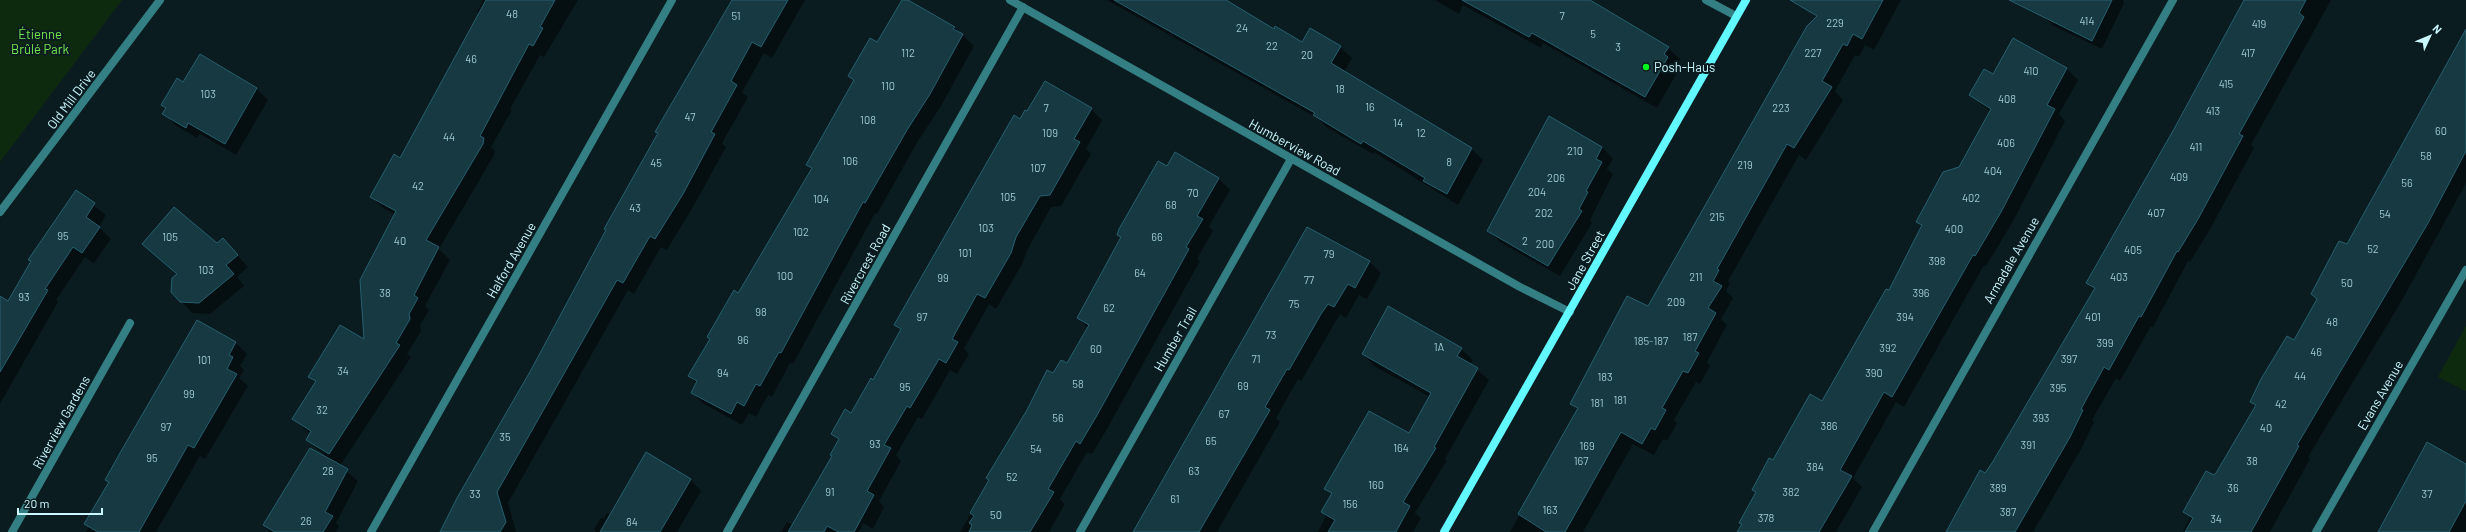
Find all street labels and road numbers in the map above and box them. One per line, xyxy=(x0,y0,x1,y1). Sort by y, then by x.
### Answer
street label: Old Mill Drive xyxy=(43,66,99,132)
street label: Humberview Road xyxy=(1246,115,1344,179)
street label: Armadale Avenue xyxy=(1980,214,2042,306)
street label: Halford Avenue xyxy=(483,219,539,301)
street label: Rivercrest Road xyxy=(836,221,894,307)
street label: Jane Street xyxy=(1562,227,1608,293)
street label: Humber Trail xyxy=(1150,304,1200,374)
street label: Evans Avenue xyxy=(2354,357,2406,433)
street label: Riverview Gardens xyxy=(29,373,93,471)

